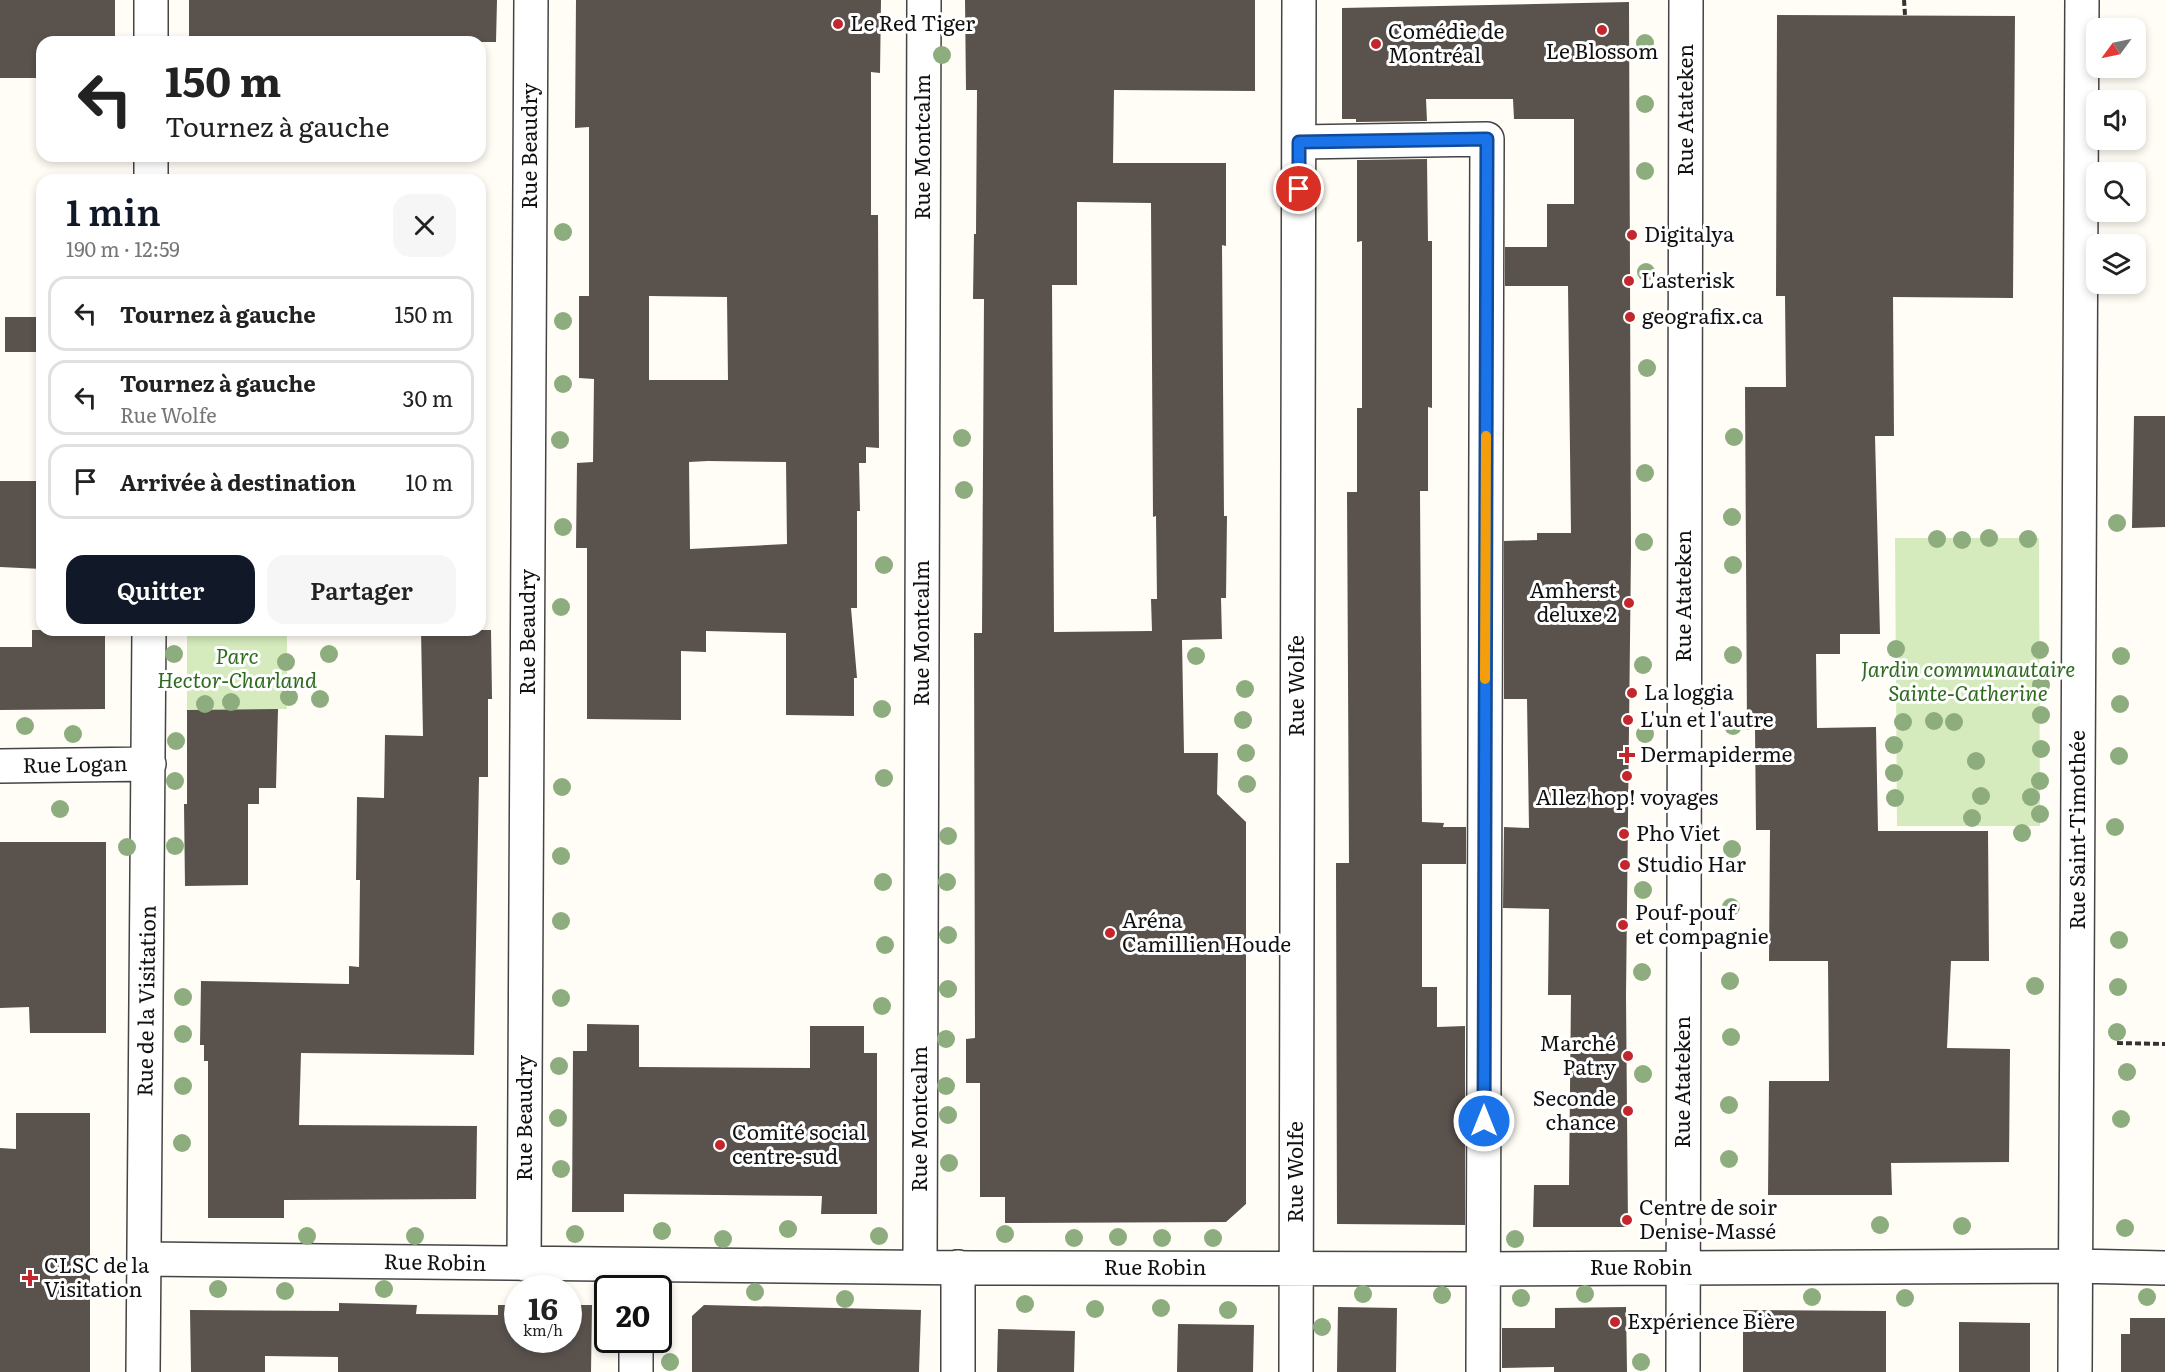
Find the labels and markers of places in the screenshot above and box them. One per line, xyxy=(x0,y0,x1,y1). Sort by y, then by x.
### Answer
place label: Le Red Tiger xyxy=(850,6,975,37)
place label: Comédie de Montréal xyxy=(1388,14,1505,69)
marker: Le Red Tiger xyxy=(831,17,845,31)
marker: Le Blossom xyxy=(1595,23,1609,37)
place label: Le Blossom xyxy=(1546,34,1658,65)
marker: Comédie de Montréal xyxy=(1369,37,1383,51)
pin xyxy=(1273,163,1324,214)
place label: Digitalya xyxy=(1644,217,1735,248)
marker: Digitalya xyxy=(1625,228,1639,242)
place label: L'asterisk xyxy=(1641,263,1735,294)
marker: L'asterisk xyxy=(1622,274,1636,288)
place label: geografix.ca xyxy=(1642,299,1764,330)
marker: geografix.ca xyxy=(1623,310,1637,324)
place label: Amherst deluxe 2 xyxy=(1529,573,1618,628)
marker: Amherst deluxe 2 xyxy=(1622,596,1636,610)
place label: La loggia xyxy=(1644,675,1734,706)
marker: La loggia xyxy=(1625,686,1639,700)
place label: L'un et l'autre xyxy=(1640,702,1774,733)
marker: L'un et l'autre xyxy=(1621,713,1635,727)
place label: Dermapiderme xyxy=(1640,737,1793,768)
marker: Dermapiderme xyxy=(1618,746,1636,764)
marker: Allez hop! voyages xyxy=(1620,769,1634,783)
place label: Allez hop! voyages xyxy=(1536,780,1718,811)
place label: Pho Viet xyxy=(1636,816,1721,847)
marker: Pho Viet xyxy=(1617,827,1631,841)
place label: Studio Har xyxy=(1637,847,1746,878)
marker: Studio Har xyxy=(1618,858,1632,872)
place label: Pouf-pouf et compagnie xyxy=(1635,895,1769,950)
place label: Aréna Camillien Houde xyxy=(1122,903,1291,958)
marker: Pouf-pouf et compagnie xyxy=(1616,918,1630,932)
marker: Aréna Camillien Houde xyxy=(1103,926,1117,940)
place label: Marché Patry xyxy=(1540,1026,1617,1081)
marker: Marché Patry xyxy=(1621,1049,1635,1063)
place label: Seconde chance xyxy=(1533,1081,1616,1136)
marker: Seconde chance xyxy=(1621,1104,1635,1118)
place label: Comité social centre-sud xyxy=(732,1115,867,1170)
marker: Comité social centre-sud xyxy=(713,1138,727,1152)
place label: Centre de soir Denise-Massé xyxy=(1639,1190,1777,1245)
marker: Centre de soir Denise-Massé xyxy=(1620,1213,1634,1227)
place label: CLSC de la Visitation xyxy=(44,1248,150,1303)
marker: CLSC de la Visitation xyxy=(21,1269,39,1287)
place label: Expérience Bière xyxy=(1627,1304,1795,1335)
marker: Expérience Bière xyxy=(1608,1315,1622,1329)

